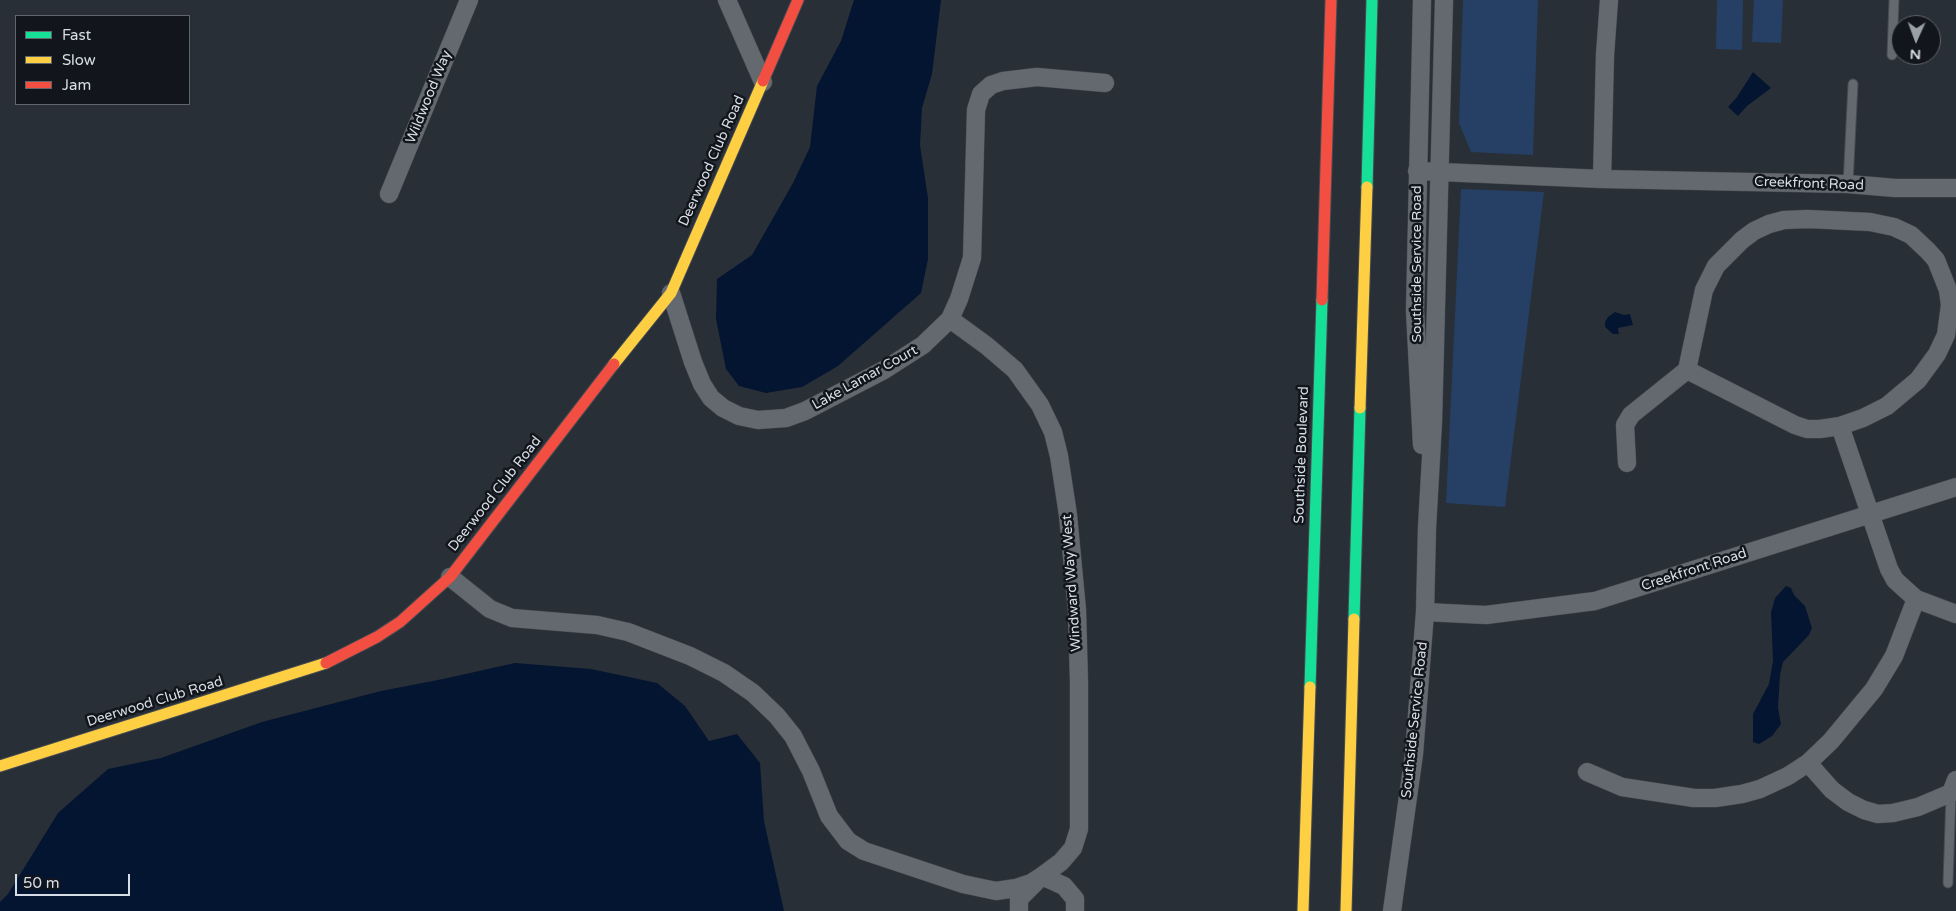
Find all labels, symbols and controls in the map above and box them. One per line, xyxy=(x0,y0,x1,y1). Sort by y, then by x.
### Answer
legend xyxy=(15,15,190,105)
north arrow xyxy=(1891,15,1941,65)
text: Fast xyxy=(62,26,91,44)
text: N xyxy=(1910,46,1921,63)
street label: Wildwood Way xyxy=(403,48,455,146)
text: Slow xyxy=(62,51,96,69)
text: Jam xyxy=(62,76,91,94)
street label: Deerwood Club Road xyxy=(676,93,748,229)
street label: Creekfront Road xyxy=(1754,174,1864,194)
street label: Southside Service Road xyxy=(1409,185,1425,343)
street label: Lake Lamar Court xyxy=(809,342,921,414)
street label: Southside Boulevard xyxy=(1291,386,1313,524)
street label: Deerwood Club Road xyxy=(445,433,545,555)
street label: Windward Way West xyxy=(1059,514,1085,652)
street label: Creekfront Road xyxy=(1639,545,1749,595)
street label: Southside Service Road xyxy=(1398,641,1432,799)
street label: Deerwood Club Road xyxy=(85,673,225,731)
scale bar xyxy=(18,864,132,896)
text: 50 m xyxy=(23,874,60,892)

